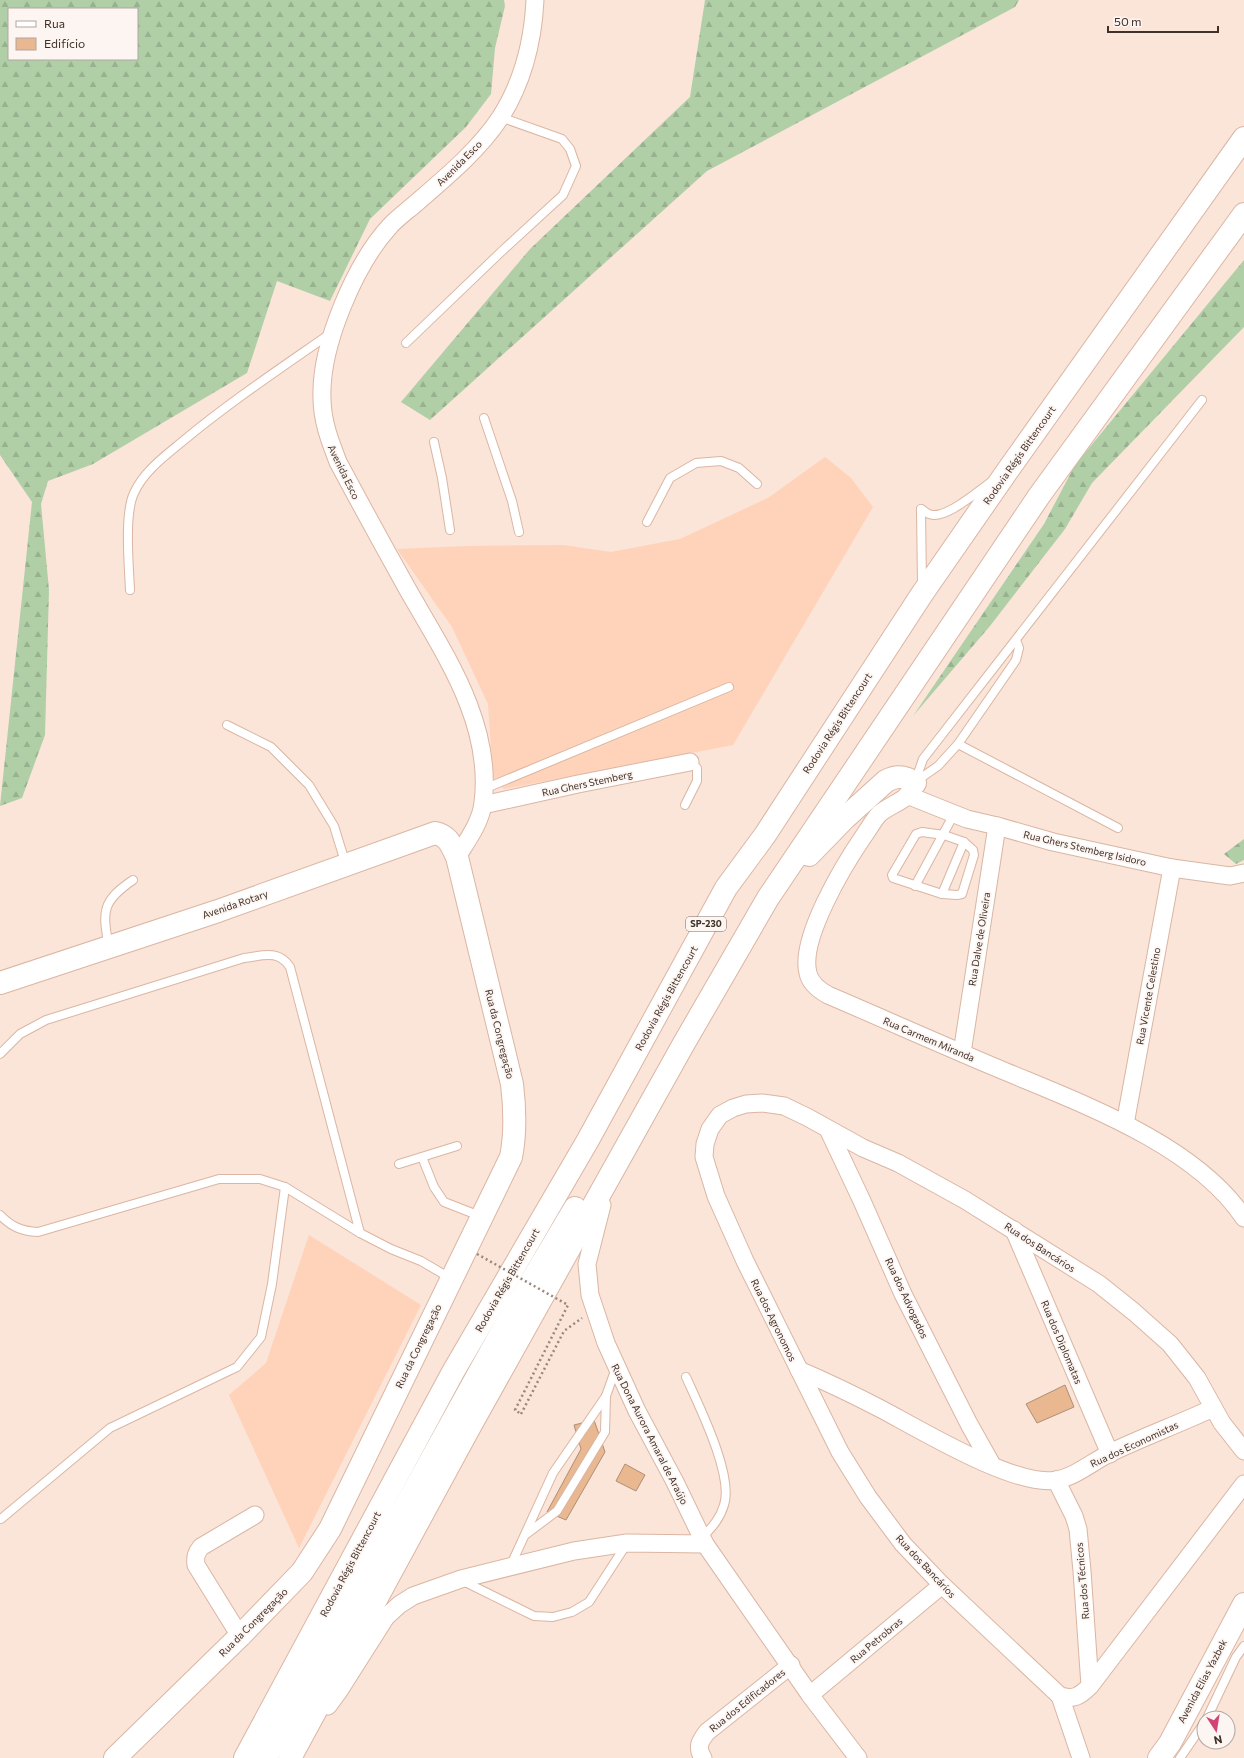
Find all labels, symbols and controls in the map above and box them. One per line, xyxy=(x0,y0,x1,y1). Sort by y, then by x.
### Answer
legend xyxy=(8,8,138,60)
scale bar xyxy=(1108,8,1218,34)
text: 50 m xyxy=(1114,14,1142,28)
text: Rua xyxy=(44,16,65,30)
text: Edifício xyxy=(44,36,85,50)
street label: Avenida Esco xyxy=(434,138,484,188)
street label: Rodovia Régis Bittencourt xyxy=(980,403,1058,507)
street label: Avenida Esco xyxy=(326,443,362,501)
street label: Rodovia Régis Bittencourt xyxy=(800,670,874,776)
street label: Rua Ghers Stemberg xyxy=(541,767,634,798)
street label: Rua Ghers Stemberg Isidoro xyxy=(1022,828,1148,868)
street label: Avenida Rotary xyxy=(201,887,269,921)
street label: Rua Dalve de Oliveira xyxy=(966,891,992,987)
road number: SP-230 xyxy=(686,917,726,931)
street label: Rodovia Régis Bittencourt xyxy=(632,944,700,1052)
street label: Rua Vicente Celestino xyxy=(1134,946,1162,1046)
street label: Rua da Congregação xyxy=(483,988,517,1080)
street label: Rua Carmem Miranda xyxy=(882,1014,976,1064)
street label: Rua dos Bancários xyxy=(1002,1220,1078,1275)
street label: Rodovia Régis Bittencourt xyxy=(472,1226,542,1334)
street label: Rua dos Advogados xyxy=(883,1256,931,1341)
street label: Rua dos Agronomos xyxy=(749,1277,799,1364)
street label: Rua dos Diplomatas xyxy=(1039,1298,1085,1386)
street label: Rua da Congregação xyxy=(392,1302,444,1390)
street label: Rua Dona Aurora Amaral de Araújo xyxy=(609,1362,691,1506)
street label: Rua dos Economistas xyxy=(1088,1418,1180,1470)
street label: Rodovia Régis Bittencourt xyxy=(317,1509,383,1619)
street label: Rua dos Bancários xyxy=(894,1532,959,1600)
street label: Rua dos Técnicos xyxy=(1073,1542,1091,1620)
street label: Rua da Congregação xyxy=(216,1585,290,1659)
street label: Rua Petrobras xyxy=(848,1614,905,1665)
street label: Avenida Elias Yazbek xyxy=(1175,1637,1229,1725)
street label: Rua dos Edificadores xyxy=(707,1666,788,1734)
north arrow xyxy=(1196,1710,1236,1750)
text: N xyxy=(1213,1733,1224,1747)

